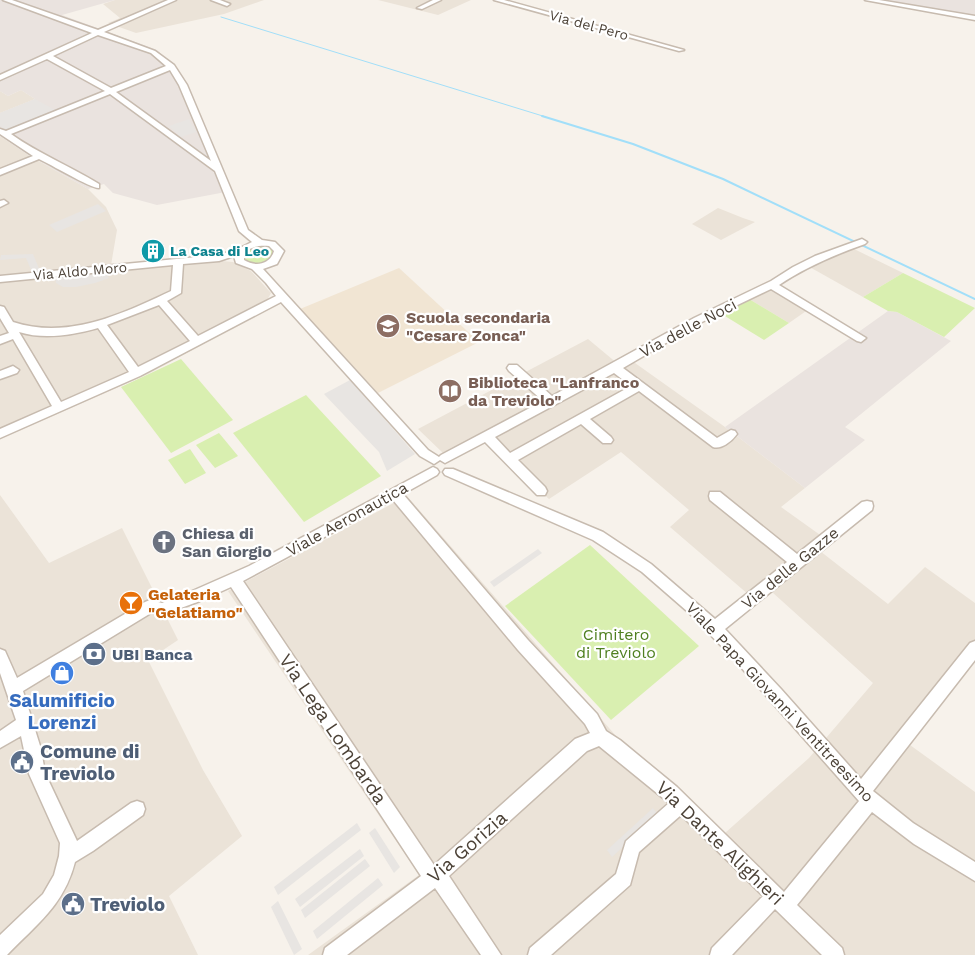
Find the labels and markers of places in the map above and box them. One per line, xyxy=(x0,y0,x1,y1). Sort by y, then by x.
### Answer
building icon: La Casa di Leo xyxy=(140,238,166,264)
place label: La Casa di Leo xyxy=(170,243,269,259)
place label: Scuola secondaria "Cesare Zonca" xyxy=(406,308,551,345)
school or university icon: Scuola secondaria "Cesare Zonca" xyxy=(375,313,401,339)
place label: Biblioteca "Lanfranco da Treviolo" xyxy=(468,373,640,410)
library icon: Biblioteca "Lanfranco da Treviolo" xyxy=(437,378,463,404)
place label: Chiesa di San Giorgio xyxy=(182,524,272,561)
church icon: Chiesa di San Giorgio xyxy=(151,529,177,555)
place label: Gelateria "Gelatiamo" xyxy=(148,585,243,622)
bar icon: Gelateria "Gelatiamo" xyxy=(118,590,144,616)
bank icon: UBI Banca xyxy=(81,641,107,667)
place label: UBI Banca xyxy=(112,645,193,664)
shop icon: Salumificio Lorenzi xyxy=(49,660,75,686)
place label: Salumificio Lorenzi xyxy=(9,689,115,734)
place label: Comune di Treviolo xyxy=(40,740,140,785)
public building icon: Comune di Treviolo xyxy=(9,749,35,775)
public building icon: Treviolo xyxy=(60,891,86,917)
place label: Treviolo xyxy=(90,893,165,916)

